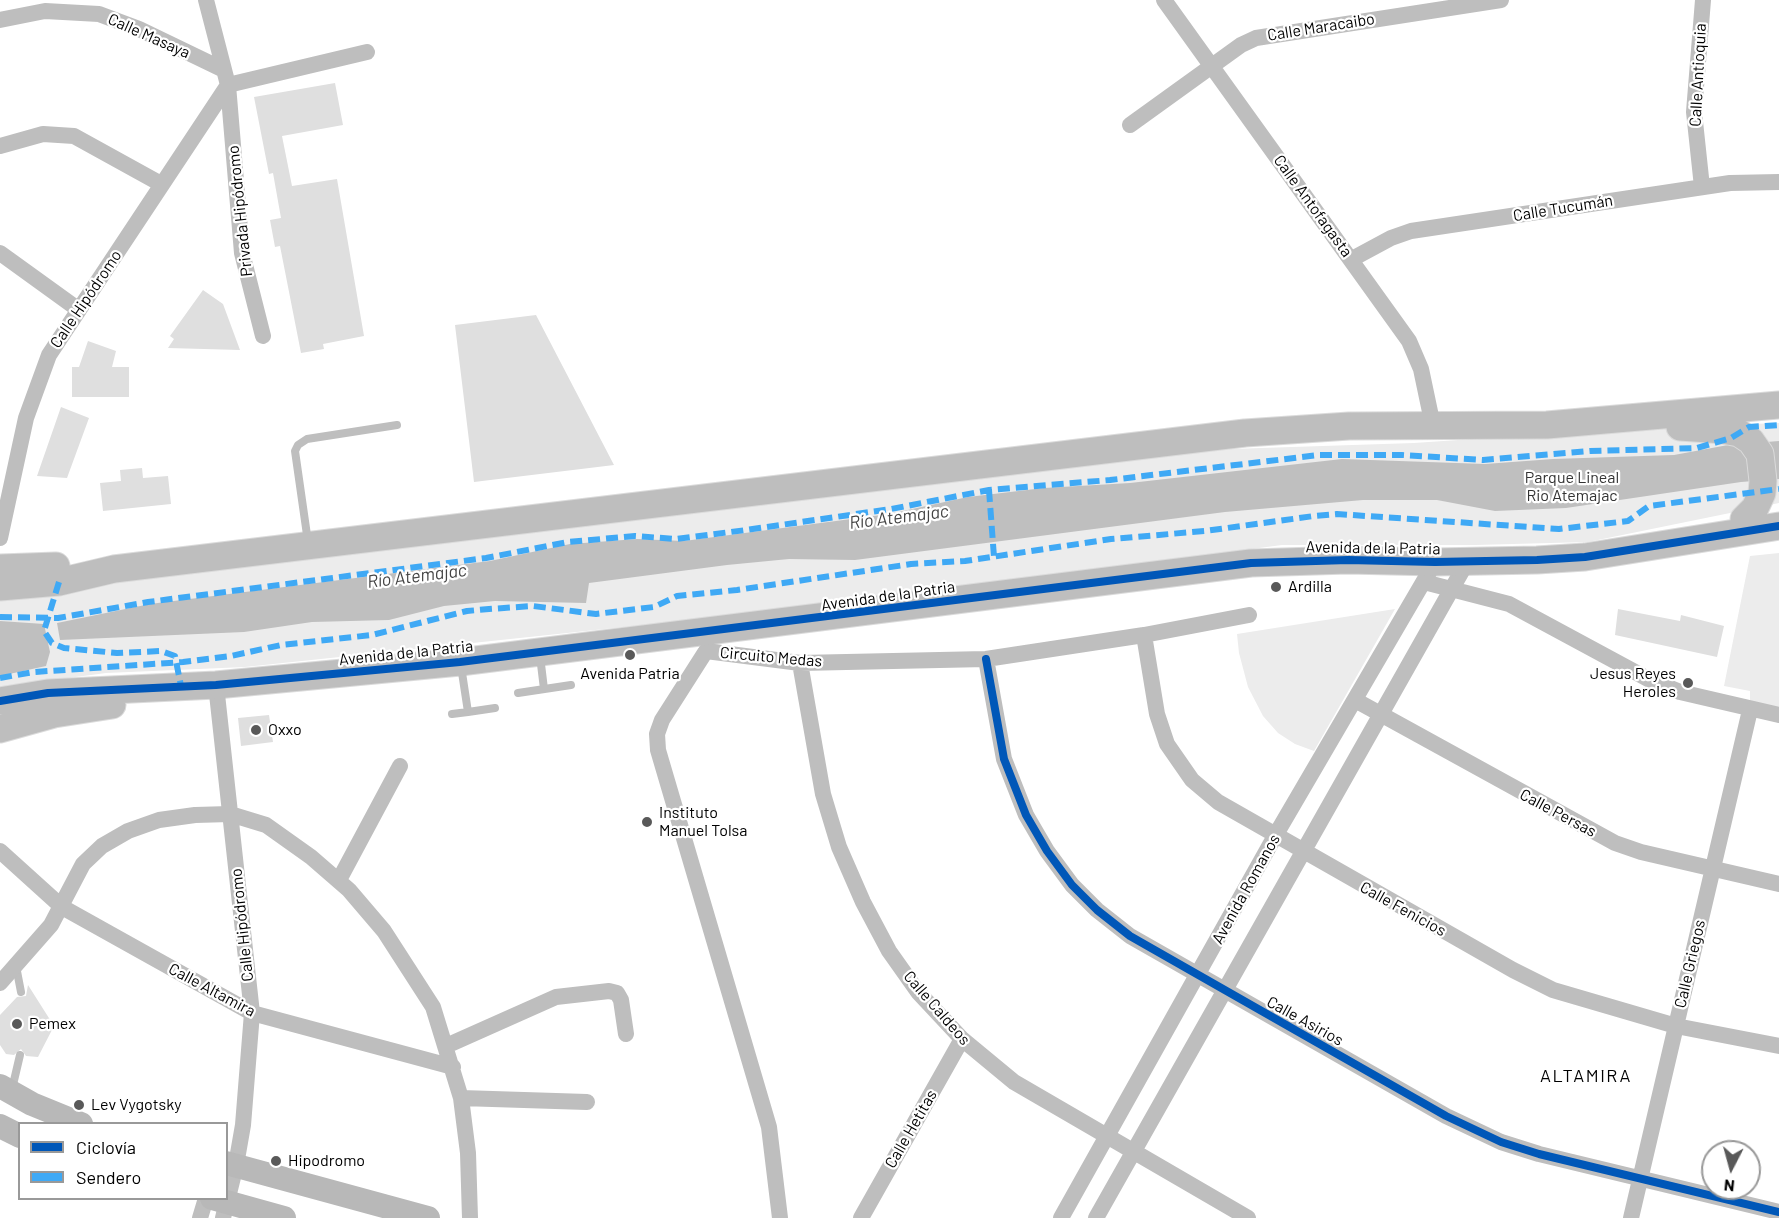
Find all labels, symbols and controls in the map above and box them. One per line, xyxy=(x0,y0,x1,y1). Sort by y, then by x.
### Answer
street label: Calle Masaya xyxy=(105,9,193,63)
street label: Calle Maracaibo xyxy=(1266,9,1376,45)
street label: Calle Antioquia xyxy=(1686,23,1710,127)
street label: Privada Hipódromo xyxy=(224,144,256,278)
street label: Calle Antofagasta xyxy=(1270,151,1356,261)
street label: Calle Tucumán xyxy=(1512,191,1614,225)
street label: Calle Hipódromo xyxy=(46,246,126,352)
park label: Parque Lineal Rio Atemajac xyxy=(1525,468,1619,506)
water label: Río Atemajac xyxy=(848,500,950,534)
street label: Avenida de la Patria xyxy=(1305,537,1441,559)
water label: Río Atemajac xyxy=(366,559,468,593)
street label: Avenida de la Patria xyxy=(820,577,956,615)
place label: Ardilla xyxy=(1288,577,1332,597)
marker: Ardilla xyxy=(1269,580,1283,594)
street label: Avenida de la Patria xyxy=(338,636,474,670)
street label: Circuito Medas xyxy=(719,643,823,671)
marker: Avenida Patria xyxy=(623,648,637,662)
place label: Avenida Patria xyxy=(580,664,680,684)
place label: Jesus Reyes Heroles xyxy=(1590,664,1676,702)
marker: Jesus Reyes Heroles xyxy=(1681,676,1695,690)
place label: Oxxo xyxy=(268,720,302,740)
marker: Oxxo xyxy=(249,723,263,737)
street label: Calle Persas xyxy=(1516,785,1600,841)
place label: Instituto Manuel Tolsa xyxy=(659,803,747,841)
marker: Instituto Manuel Tolsa xyxy=(640,815,654,829)
street label: Avenida Romanos xyxy=(1208,831,1284,947)
street label: Calle Hipódromo xyxy=(227,867,257,983)
street label: Calle Fenicios xyxy=(1357,877,1449,941)
street label: Calle Griegos xyxy=(1671,918,1709,1010)
street label: Calle Altamira xyxy=(165,959,259,1021)
street label: Calle Caldeos xyxy=(900,967,974,1049)
street label: Calle Asirios xyxy=(1263,992,1347,1050)
place label: Pemex xyxy=(29,1014,76,1034)
marker: Pemex xyxy=(10,1017,24,1031)
district label: ALTAMIRA xyxy=(1540,1065,1632,1087)
street label: Calle Hetitas xyxy=(881,1086,941,1172)
place label: Lev Vygotsky xyxy=(91,1095,182,1115)
marker: Lev Vygotsky xyxy=(72,1098,86,1112)
legend xyxy=(18,1122,228,1200)
text: Ciclovía xyxy=(76,1136,136,1158)
north arrow xyxy=(1701,1140,1761,1200)
place label: Hipodromo xyxy=(288,1151,365,1171)
marker: Hipodromo xyxy=(269,1154,283,1168)
text: Sendero xyxy=(76,1166,141,1188)
text: N xyxy=(1723,1176,1736,1196)

